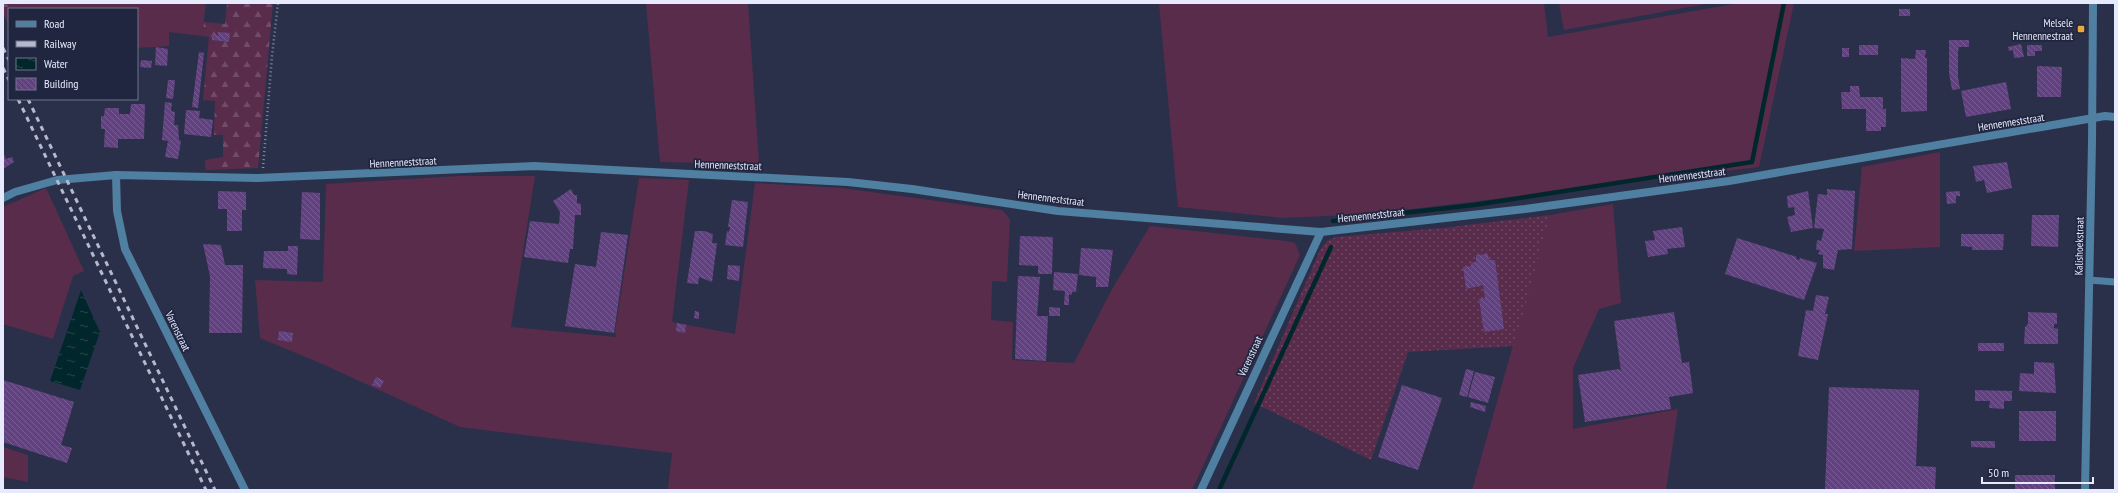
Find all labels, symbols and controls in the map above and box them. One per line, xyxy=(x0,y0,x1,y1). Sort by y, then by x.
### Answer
legend xyxy=(8,8,138,100)
text: Road xyxy=(44,16,64,31)
place label: Melsele Hennennestraat xyxy=(2013,16,2073,43)
marker: Melsele Hennennestraat xyxy=(2076,24,2086,34)
text: Railway xyxy=(44,36,77,51)
text: Water xyxy=(44,56,69,71)
text: Building xyxy=(44,76,79,91)
street label: Hennenneststraat xyxy=(1977,110,2045,134)
street label: Hennenneststraat xyxy=(369,153,437,171)
street label: Hennenneststraat xyxy=(694,157,762,173)
street label: Hennenneststraat xyxy=(1658,164,1726,186)
street label: Hennenneststraat xyxy=(1017,187,1085,209)
street label: Hennenneststraat xyxy=(1337,205,1405,225)
street label: Kalishoekstraat xyxy=(2071,217,2087,275)
street label: Varenstraat xyxy=(162,308,194,353)
street label: Varenstraat xyxy=(1234,334,1265,379)
scale bar xyxy=(1982,459,2093,485)
text: 50 m xyxy=(1988,465,2009,480)

